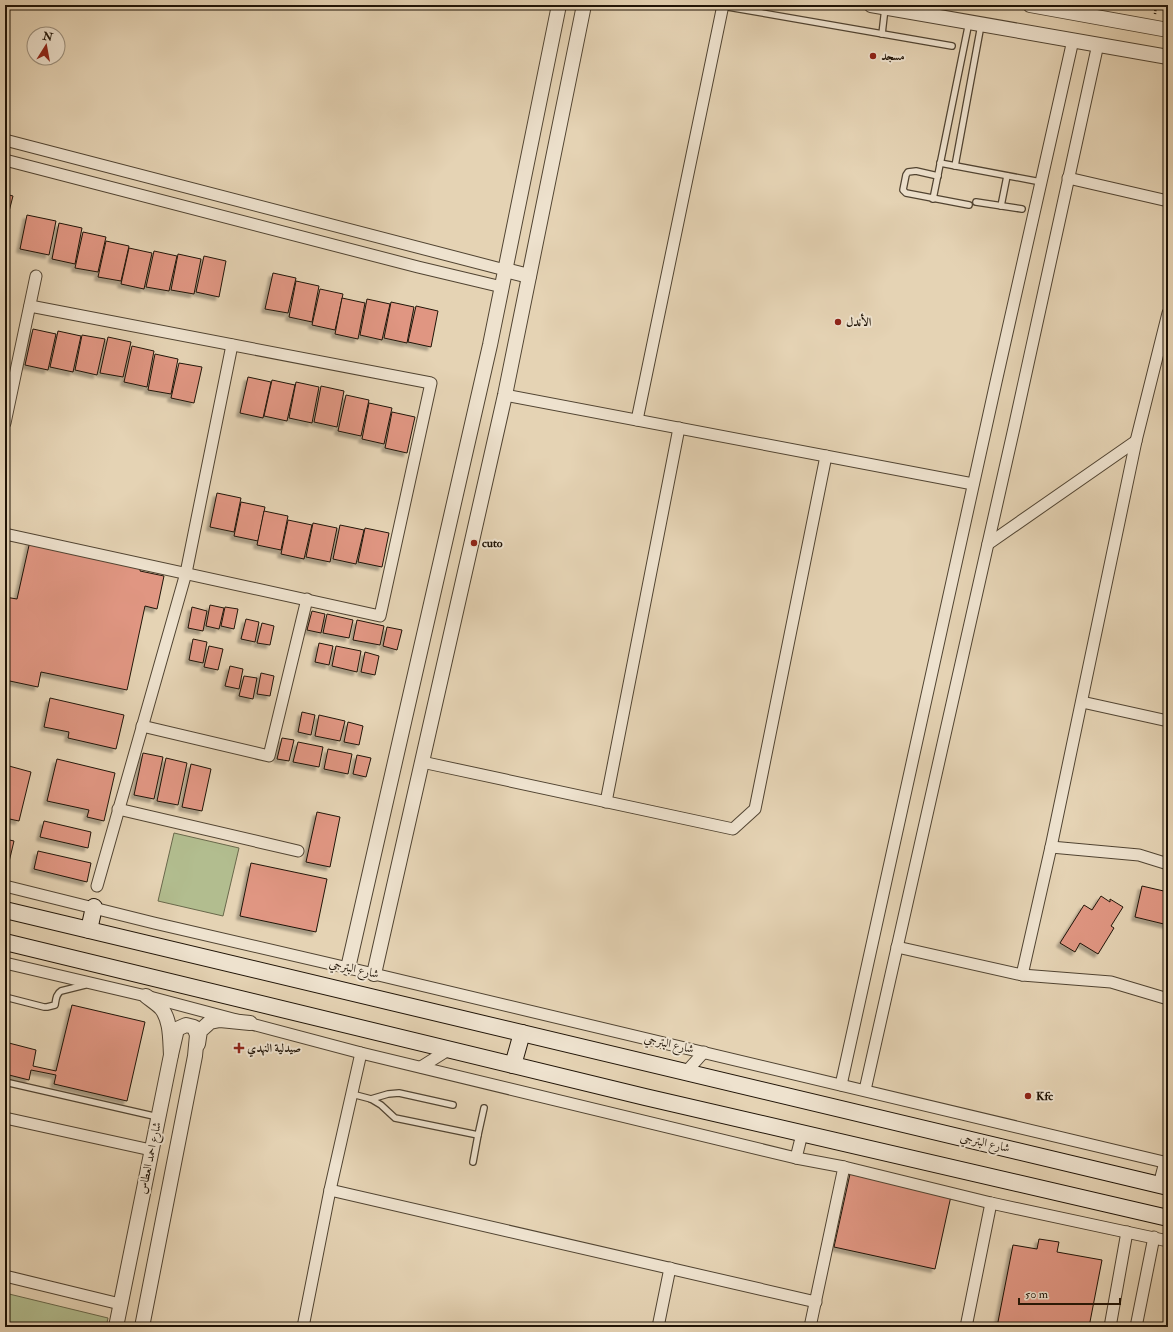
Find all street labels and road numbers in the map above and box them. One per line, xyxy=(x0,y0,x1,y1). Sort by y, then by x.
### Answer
street label: شارع البترجي xyxy=(327,956,381,985)
street label: شارع البترجي xyxy=(642,1031,696,1060)
street label: شارع احمد العطاس xyxy=(135,1120,168,1196)
street label: شارع البترجي xyxy=(958,1130,1012,1159)

